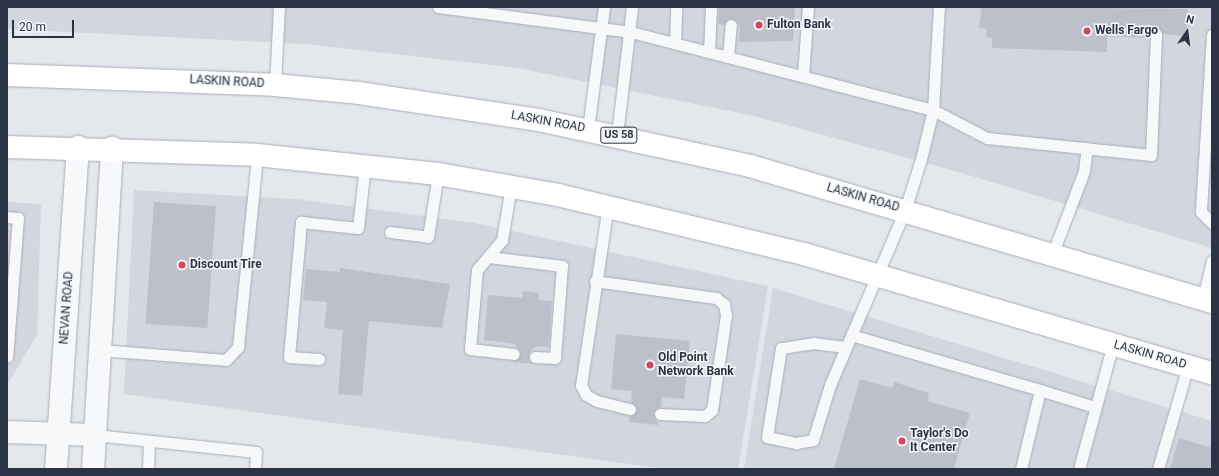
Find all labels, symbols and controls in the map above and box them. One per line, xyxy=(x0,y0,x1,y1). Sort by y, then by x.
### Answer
scale bar xyxy=(14,12,76,38)
north arrow xyxy=(1167,12,1207,52)
text: N xyxy=(1185,13,1195,27)
place label: Fulton Bank xyxy=(767,18,831,32)
text: 20 m xyxy=(19,20,46,34)
marker: Fulton Bank xyxy=(754,20,764,30)
place label: Wells Fargo xyxy=(1095,24,1158,38)
marker: Wells Fargo xyxy=(1082,26,1092,36)
street label: LASKIN ROAD xyxy=(189,73,265,91)
street label: LASKIN ROAD xyxy=(510,108,586,136)
road number: US 58 xyxy=(600,126,638,144)
street label: LASKIN ROAD xyxy=(825,181,901,215)
place label: Discount Tire xyxy=(190,258,262,272)
marker: Discount Tire xyxy=(177,260,187,270)
street label: NEVAN ROAD xyxy=(57,271,77,345)
street label: LASKIN ROAD xyxy=(1112,338,1188,372)
place label: Old Point Network Bank xyxy=(658,351,734,379)
marker: Old Point Network Bank xyxy=(645,360,655,370)
place label: Taylor's Do It Center xyxy=(910,427,969,455)
marker: Taylor's Do It Center xyxy=(897,436,907,446)

